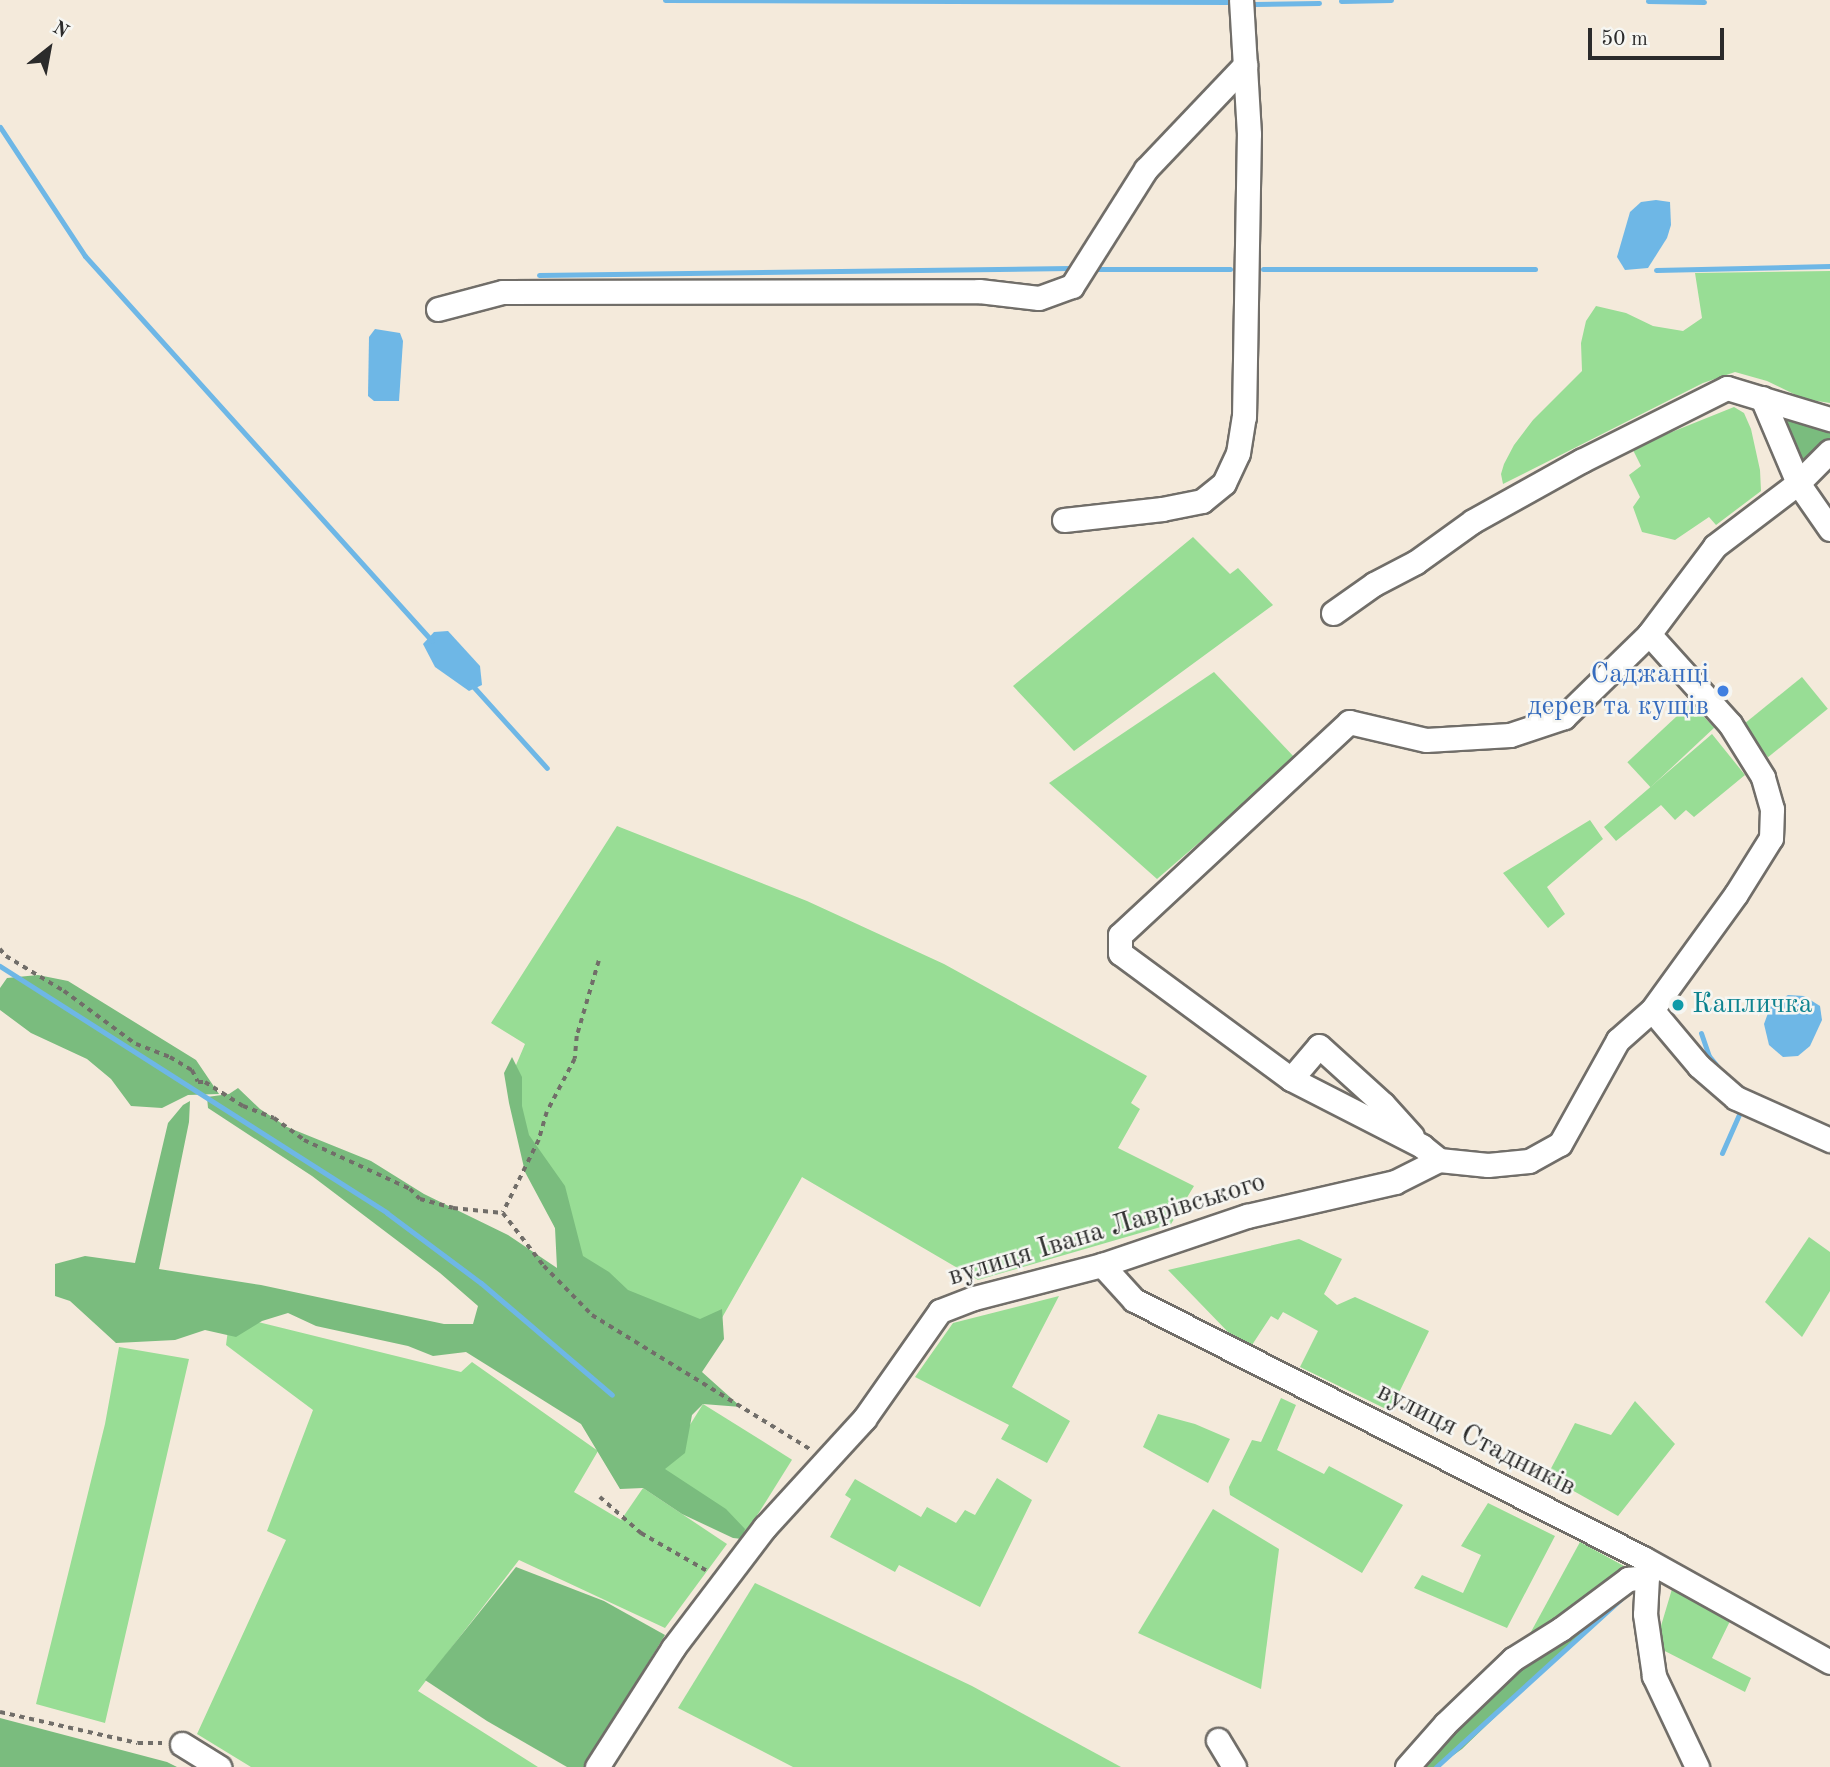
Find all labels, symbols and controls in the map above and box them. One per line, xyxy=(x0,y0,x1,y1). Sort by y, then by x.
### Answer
north arrow xyxy=(14,14,84,84)
scale bar xyxy=(1592,14,1728,58)
text: N xyxy=(49,19,71,42)
text: 50 m xyxy=(1601,29,1648,50)
place label: Саджанці дерев та кущів xyxy=(1528,658,1709,724)
marker: Саджанці дерев та кущів xyxy=(1715,683,1731,699)
place label: Капличка xyxy=(1692,988,1813,1022)
marker: Капличка xyxy=(1670,997,1686,1013)
street label: вулиця Івана Лаврівського xyxy=(944,1166,1270,1294)
street label: вулиця Стадників xyxy=(1371,1375,1581,1505)

